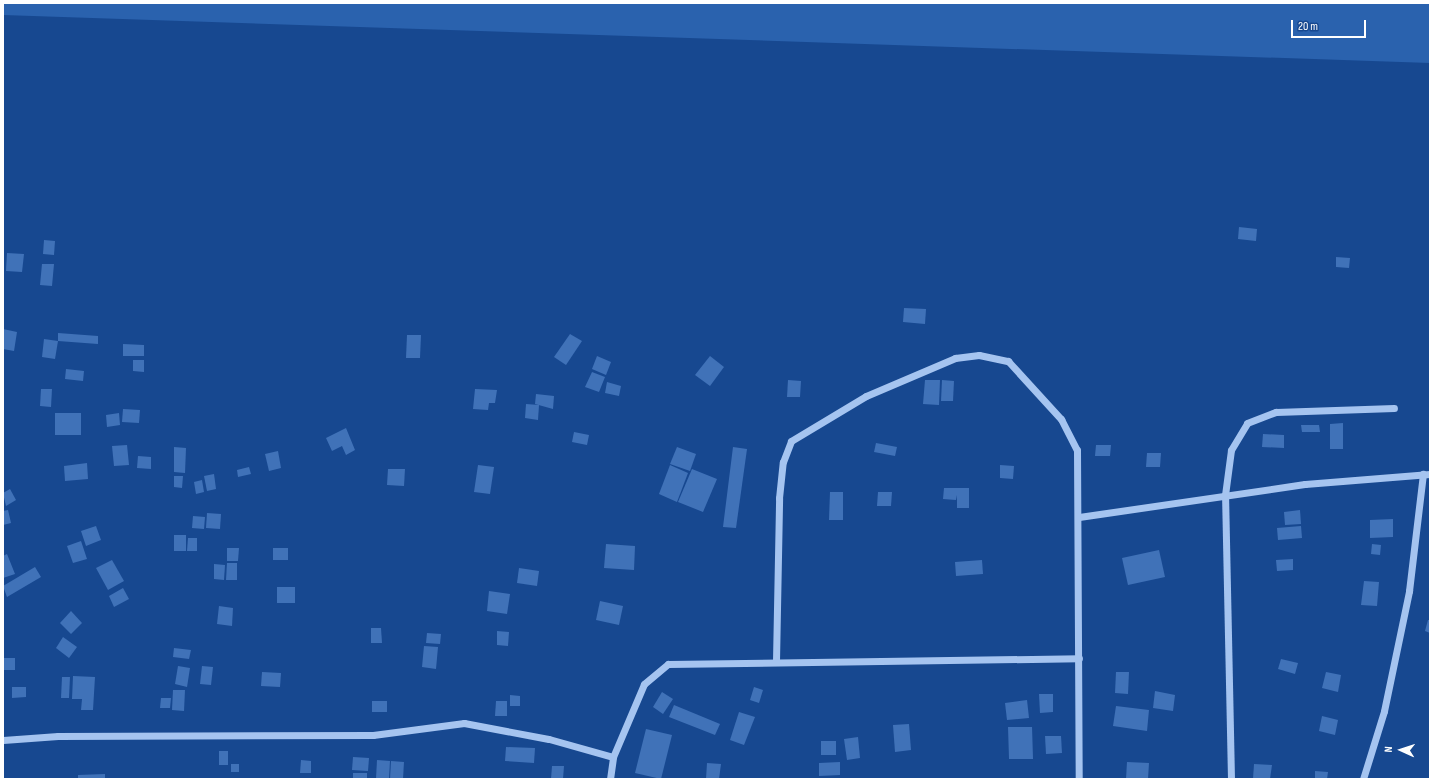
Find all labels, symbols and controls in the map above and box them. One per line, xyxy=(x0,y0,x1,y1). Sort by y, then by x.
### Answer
scale bar xyxy=(1293,12,1368,38)
text: 20 m xyxy=(1298,19,1318,34)
north arrow xyxy=(1381,730,1421,770)
text: N xyxy=(1382,746,1395,753)

